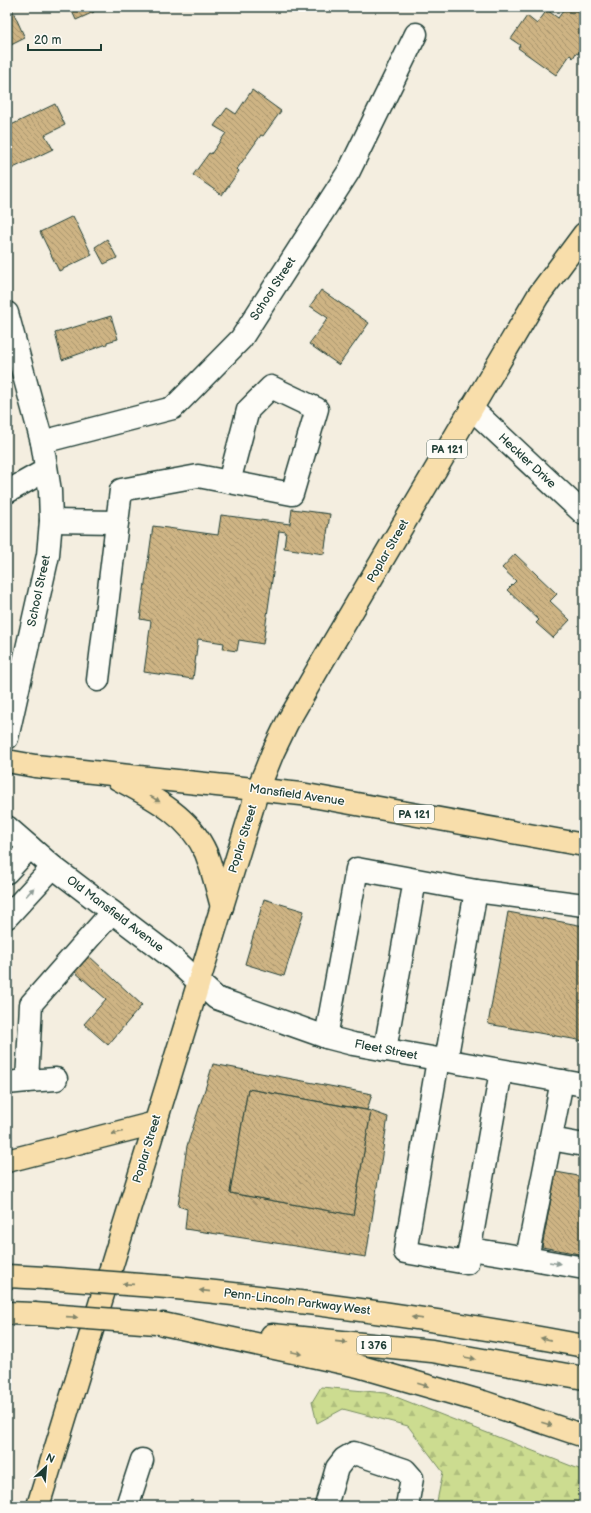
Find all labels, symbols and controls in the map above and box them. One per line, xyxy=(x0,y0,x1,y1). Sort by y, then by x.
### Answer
scale bar xyxy=(28,26,101,52)
text: 20 m xyxy=(34,33,61,48)
street label: School Street xyxy=(247,254,299,324)
street label: Heckler Drive xyxy=(495,430,559,492)
road number: PA 121 xyxy=(427,440,467,458)
street label: Poplar Street xyxy=(364,516,412,585)
street label: School Street xyxy=(24,554,54,628)
street label: Mansfield Avenue xyxy=(249,781,345,809)
one-way arrow xyxy=(150,795,160,803)
street label: Poplar Street xyxy=(226,803,261,875)
road number: PA 121 xyxy=(394,805,434,823)
street label: Old Mansfield Avenue xyxy=(64,873,166,955)
one-way arrow xyxy=(25,887,35,897)
street label: Fleet Street xyxy=(353,1037,419,1063)
street label: Poplar Street xyxy=(130,1113,165,1185)
one-way arrow xyxy=(111,1130,123,1136)
one-way arrow xyxy=(549,1260,561,1266)
one-way arrow xyxy=(122,1281,134,1288)
street label: Penn-Lincoln Parkway West xyxy=(223,1286,372,1318)
one-way arrow xyxy=(199,1288,211,1294)
one-way arrow xyxy=(66,1313,78,1320)
one-way arrow xyxy=(411,1315,424,1321)
road number: I 376 xyxy=(357,1336,391,1354)
one-way arrow xyxy=(540,1336,552,1342)
one-way arrow xyxy=(335,1339,347,1345)
one-way arrow xyxy=(291,1350,303,1356)
one-way arrow xyxy=(464,1355,476,1361)
one-way arrow xyxy=(417,1382,429,1388)
one-way arrow xyxy=(542,1421,554,1427)
north arrow xyxy=(26,1447,66,1487)
text: N xyxy=(44,1451,57,1466)

